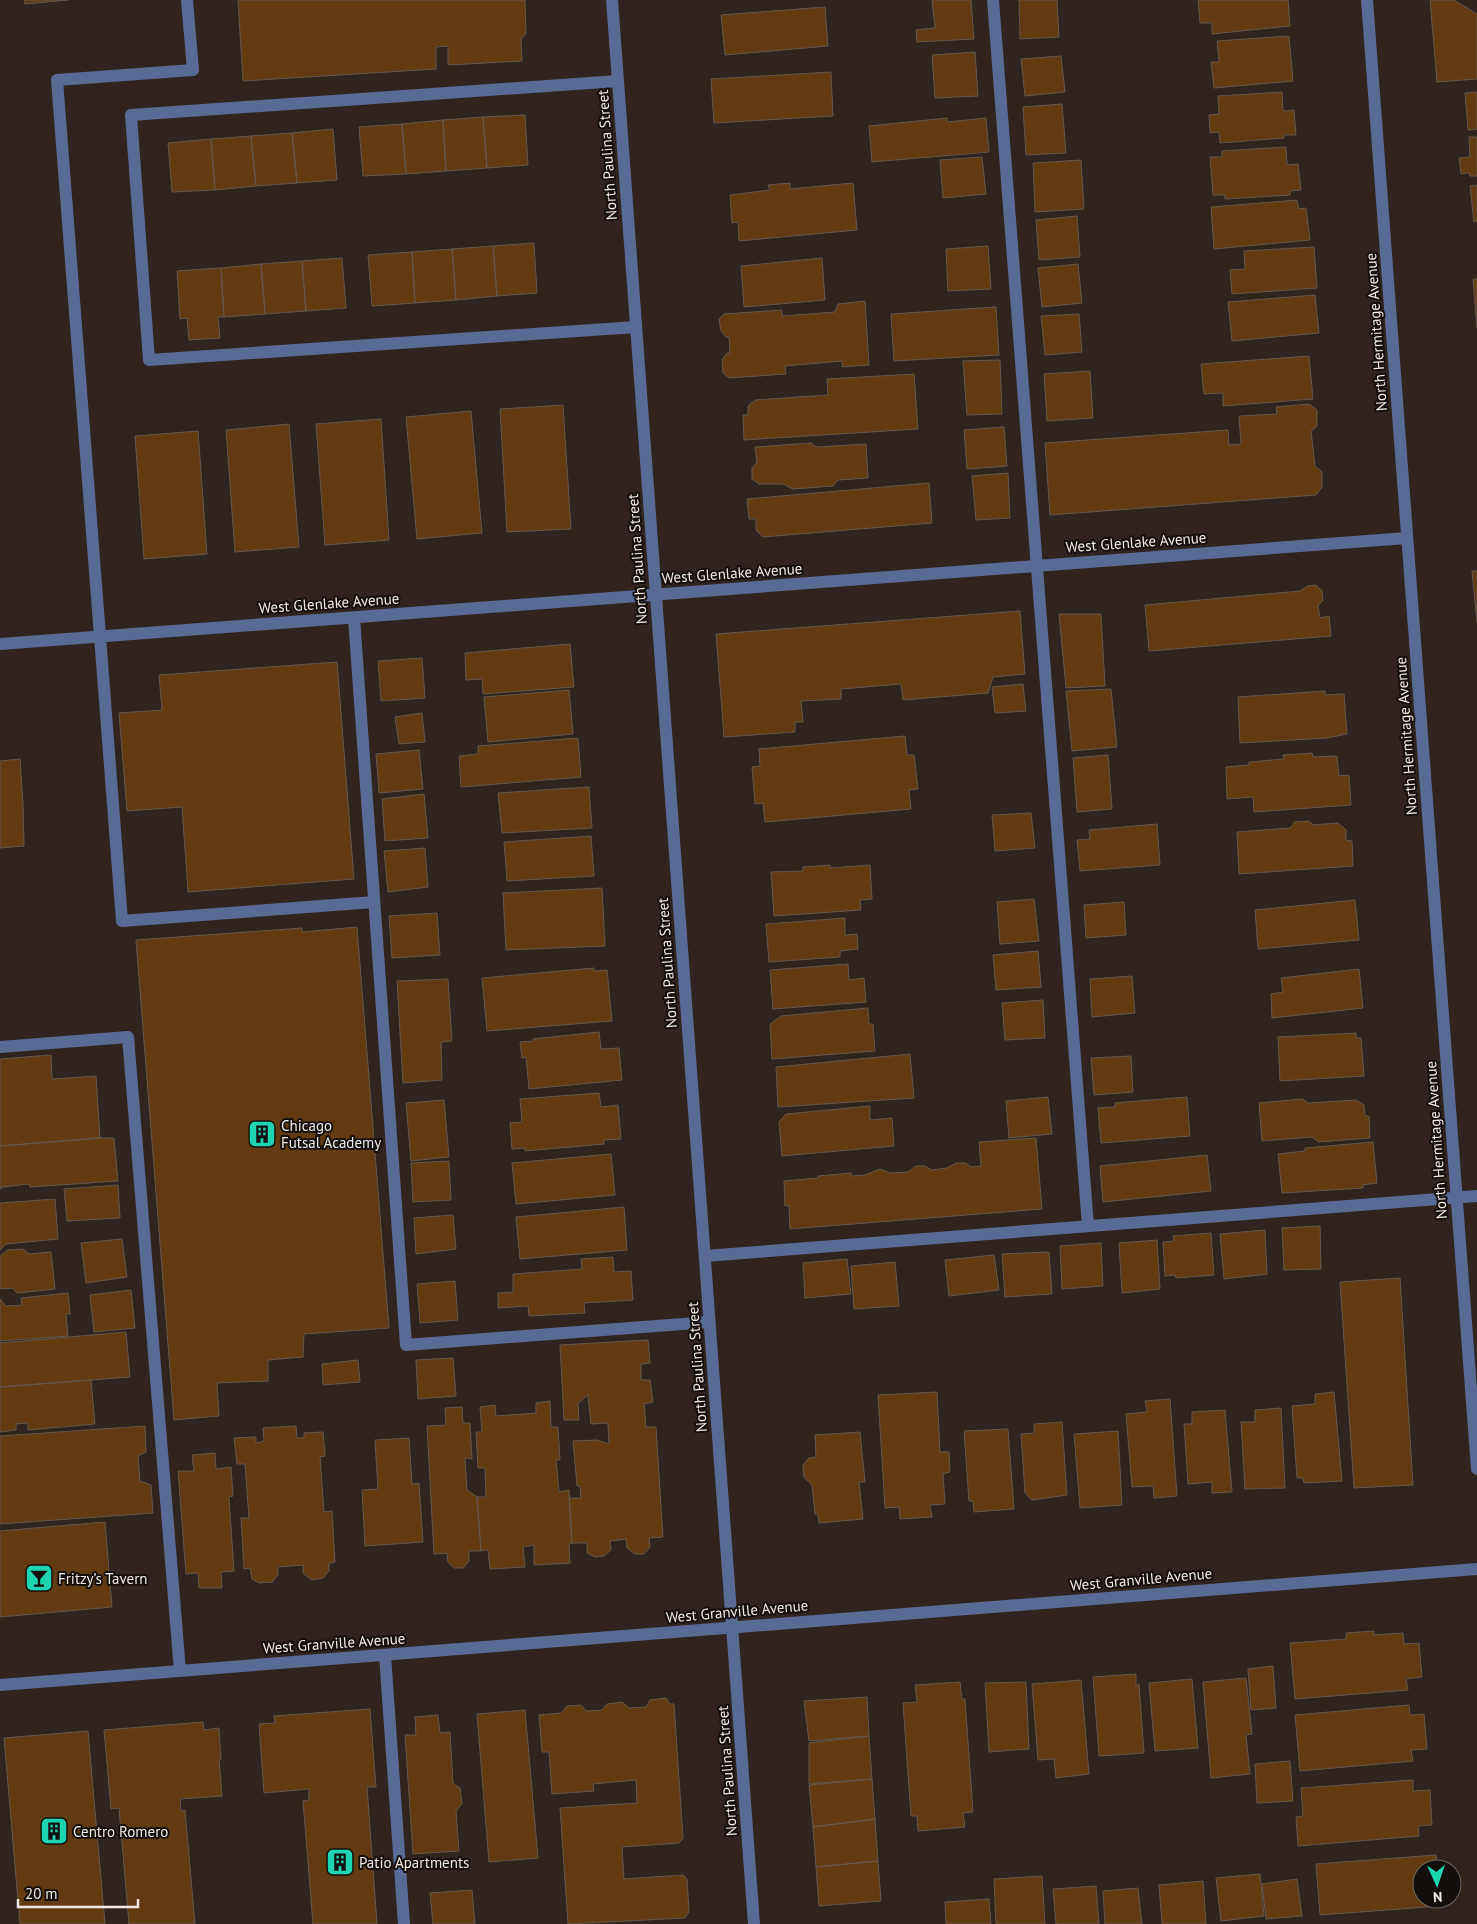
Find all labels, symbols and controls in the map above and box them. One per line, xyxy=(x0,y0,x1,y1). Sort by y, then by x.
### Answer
street label: North Paulina Street xyxy=(593,89,621,221)
street label: North Hermitage Avenue xyxy=(1361,252,1391,412)
street label: North Paulina Street xyxy=(623,493,651,625)
street label: West Glenlake Avenue xyxy=(1065,528,1207,556)
street label: West Glenlake Avenue xyxy=(661,559,803,587)
street label: West Glenlake Avenue xyxy=(258,589,400,617)
street label: North Hermitage Avenue xyxy=(1391,656,1421,816)
street label: North Paulina Street xyxy=(653,897,681,1029)
street label: North Hermitage Avenue xyxy=(1421,1060,1451,1220)
place label: Chicago Futsal Academy xyxy=(281,1116,381,1152)
building icon: Chicago Futsal Academy xyxy=(247,1119,277,1149)
street label: North Paulina Street xyxy=(683,1301,711,1433)
bar icon: Fritzy’s Tavern xyxy=(24,1563,54,1593)
street label: West Granville Avenue xyxy=(1069,1563,1213,1595)
place label: Fritzy’s Tavern xyxy=(58,1569,148,1588)
street label: West Granville Avenue xyxy=(665,1595,809,1627)
street label: West Granville Avenue xyxy=(262,1629,406,1657)
street label: North Paulina Street xyxy=(713,1705,741,1837)
building icon: Centro Romero xyxy=(39,1816,69,1846)
place label: Centro Romero xyxy=(73,1822,168,1841)
building icon: Patio Apartments xyxy=(325,1847,355,1877)
place label: Patio Apartments xyxy=(359,1853,469,1872)
north arrow xyxy=(1412,1859,1462,1909)
scale bar xyxy=(18,1876,138,1908)
text: 20 m xyxy=(25,1884,58,1903)
text: N xyxy=(1433,1888,1443,1906)

